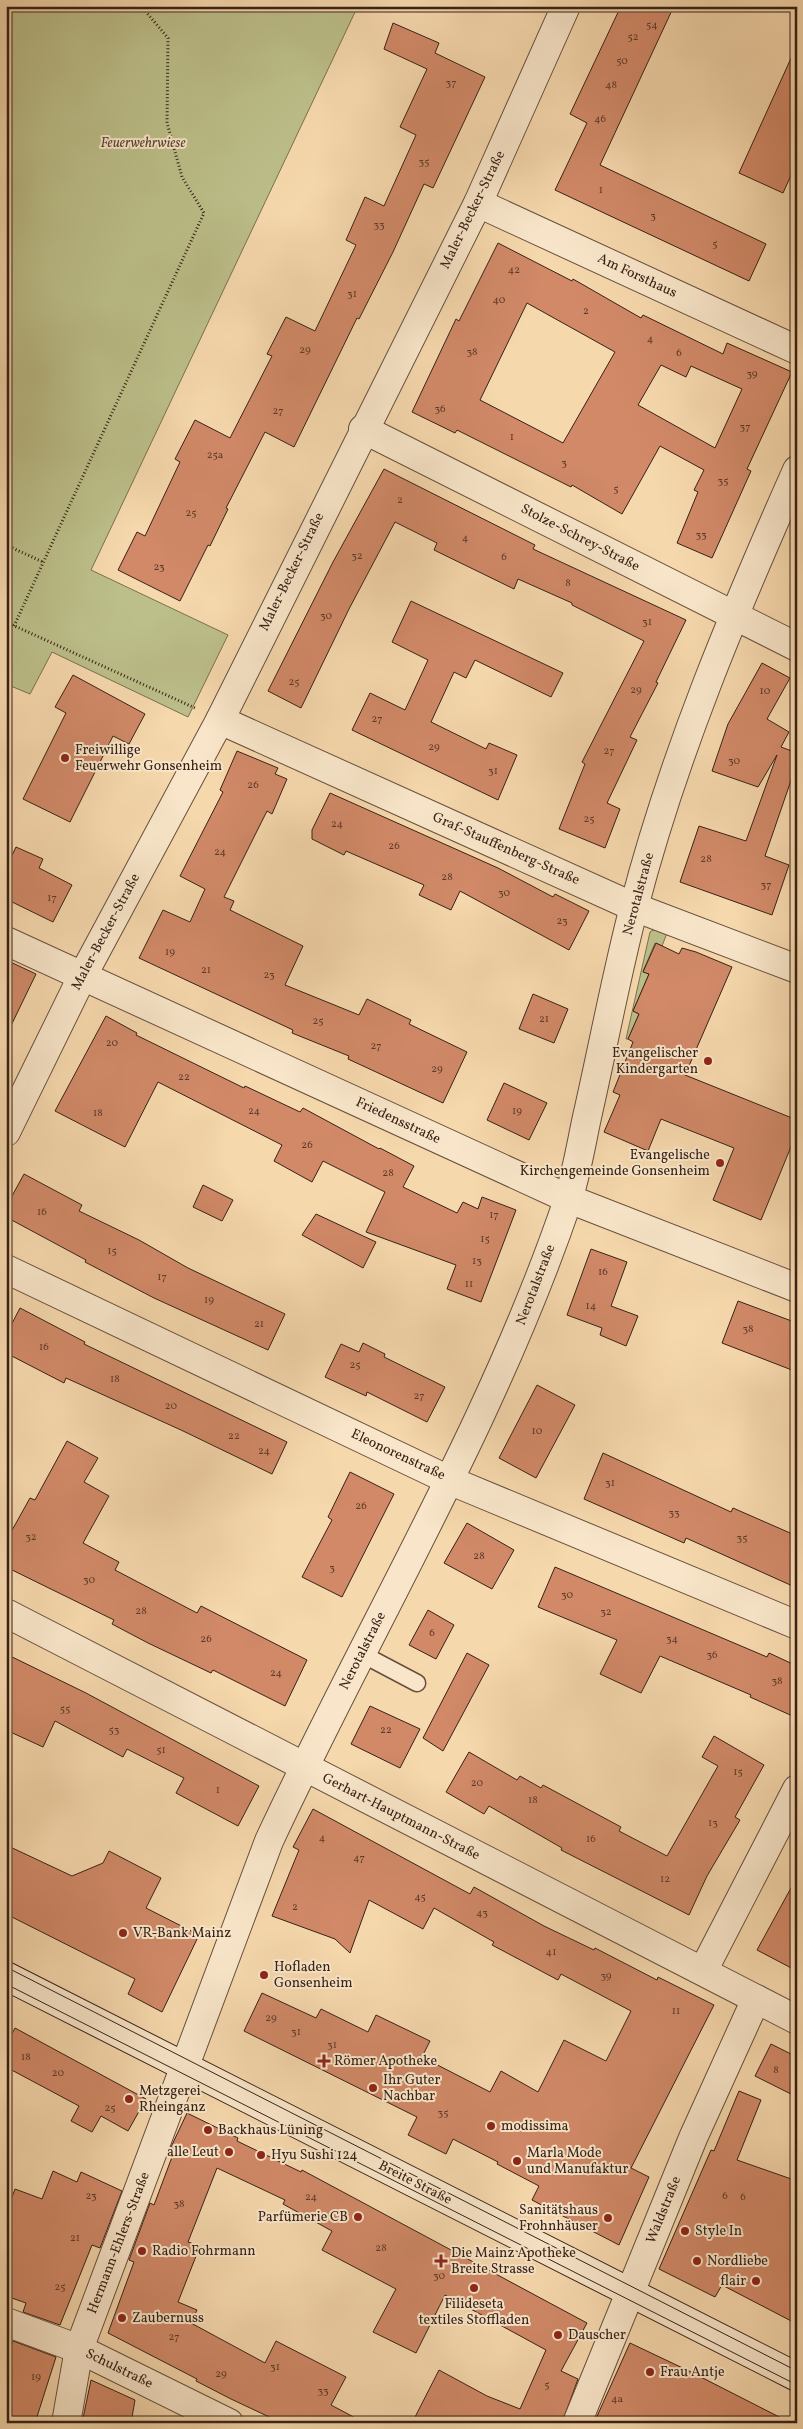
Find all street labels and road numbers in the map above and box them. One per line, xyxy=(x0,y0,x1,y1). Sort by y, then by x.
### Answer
street label: Maler-Becker-Straße xyxy=(436,147,510,272)
street label: Am Forsthaus xyxy=(594,249,680,303)
street label: Stolze-Schrey-Straße xyxy=(517,500,643,576)
street label: Maler-Becker-Straße xyxy=(255,509,329,634)
street label: Graf-Stauffenberg-Straße xyxy=(429,808,583,890)
street label: Nerotalstraße xyxy=(619,850,659,938)
street label: Maler-Becker-Straße xyxy=(67,870,145,994)
street label: Friedensstraße xyxy=(352,1093,444,1149)
street label: Nerotalstraße xyxy=(512,1242,560,1328)
street label: Eleonorenstraße xyxy=(348,1425,449,1485)
street label: Nerotalstraße xyxy=(335,1608,391,1693)
street label: Gerhart-Hauptmann-Straße xyxy=(319,1769,483,1865)
street label: Breite Straße xyxy=(375,2156,455,2210)
street label: Hermann-Ehlers-Straße xyxy=(83,2169,155,2317)
street label: Waldstraße xyxy=(642,2173,686,2246)
street label: Schulstraße xyxy=(82,2344,156,2394)

